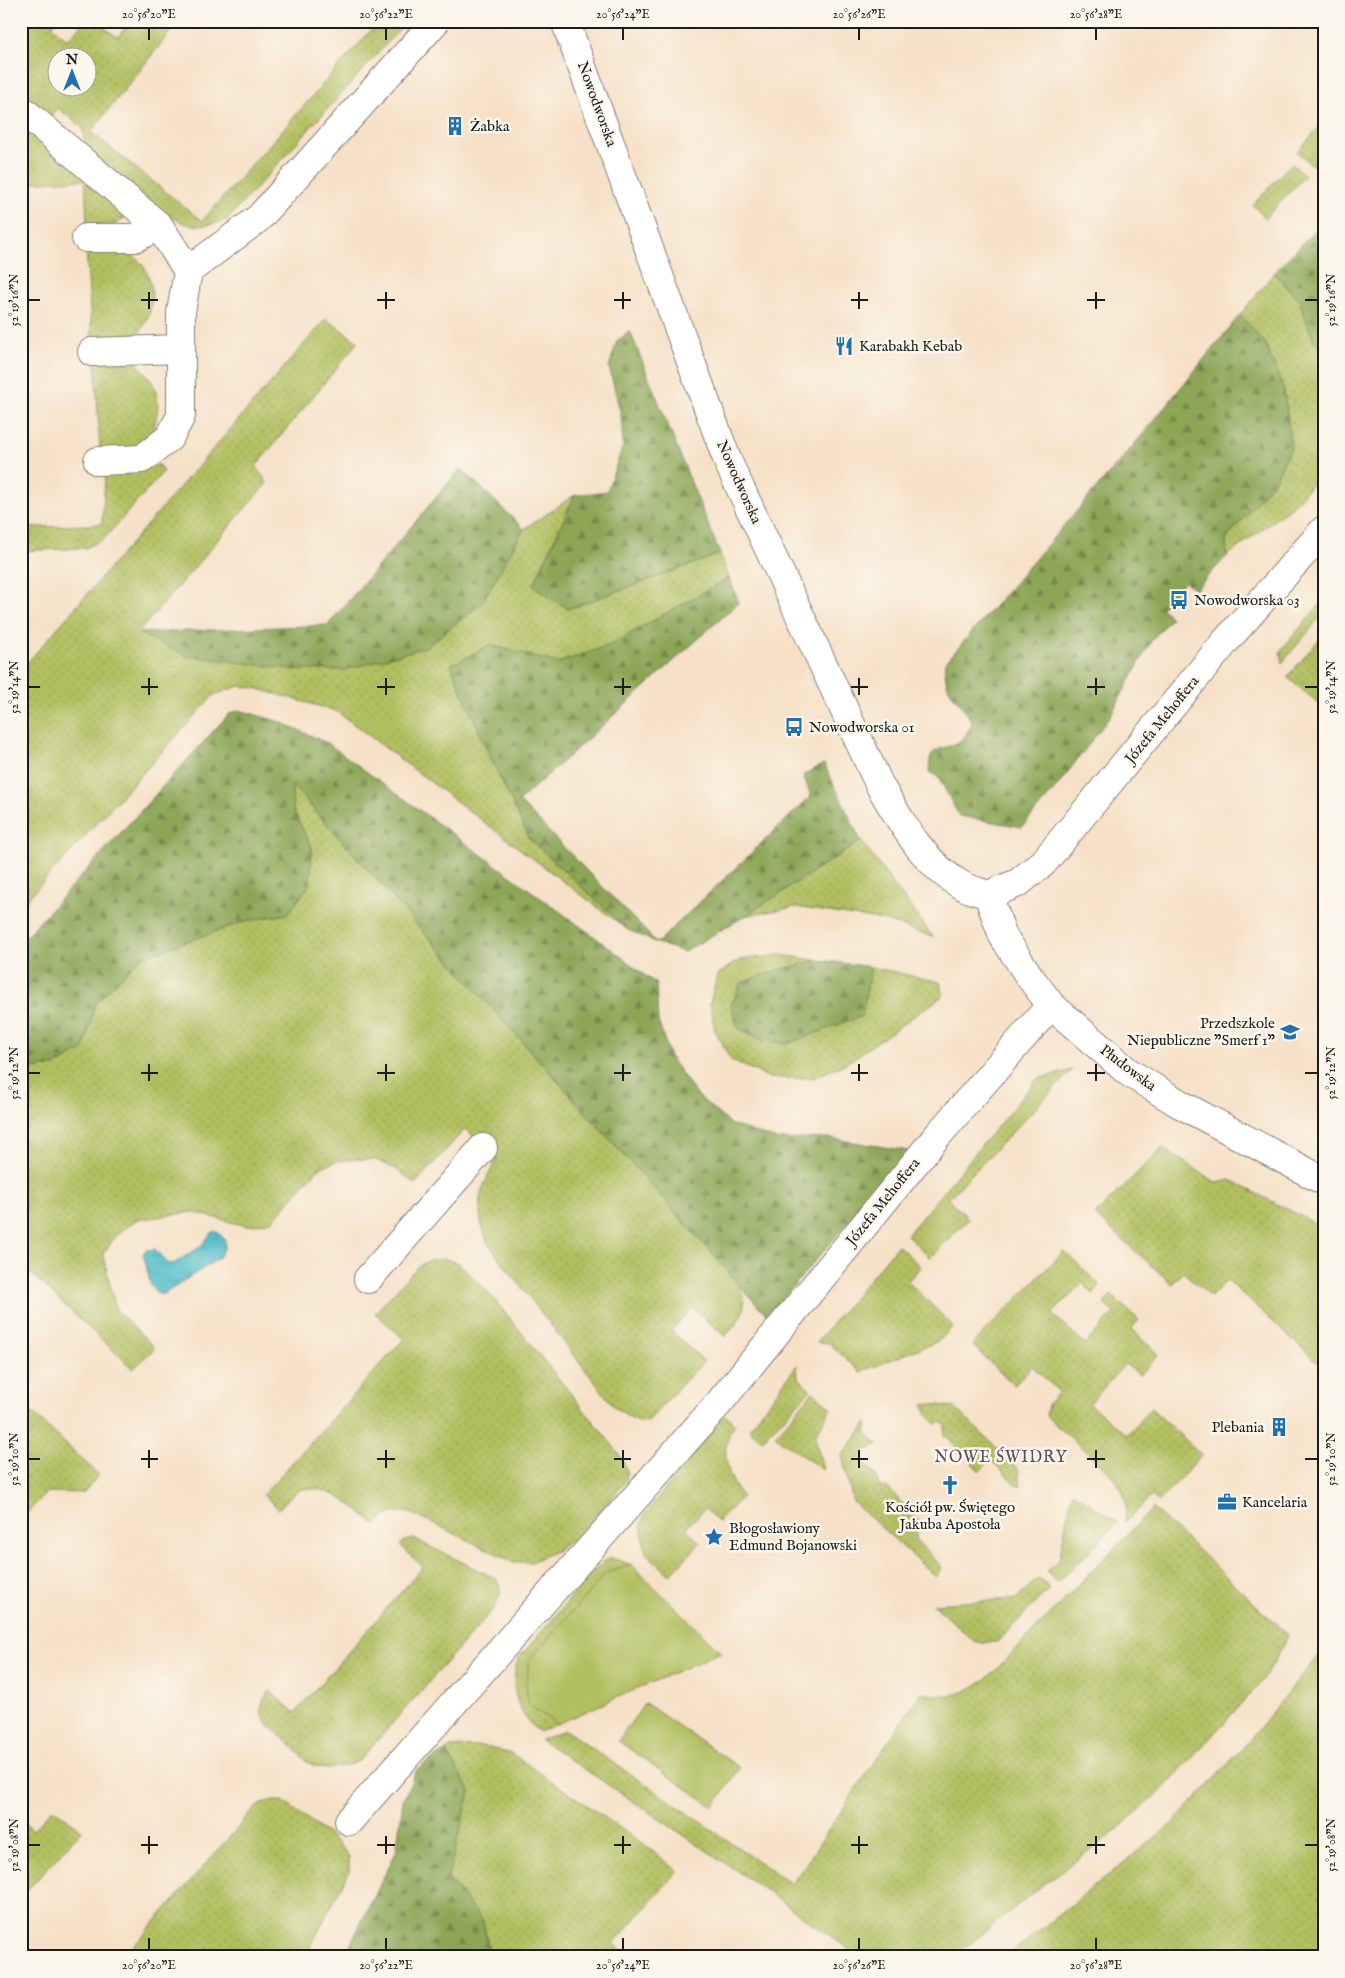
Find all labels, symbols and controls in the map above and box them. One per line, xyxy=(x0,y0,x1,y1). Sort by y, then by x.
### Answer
text: 20°56'20"E xyxy=(122,7,176,22)
text: 20°56'22"E xyxy=(359,7,413,22)
text: 20°56'24"E xyxy=(596,7,650,22)
text: 20°56'26"E xyxy=(833,7,885,22)
text: 20°56'28"E xyxy=(1070,7,1122,22)
north arrow xyxy=(48,48,98,98)
text: N xyxy=(65,51,78,69)
street label: Nowodworska xyxy=(573,59,621,150)
building icon: Żabka xyxy=(444,115,466,137)
place label: Żabka xyxy=(470,117,510,136)
text: 52°19'16"N xyxy=(7,273,22,326)
text: 52°19'16"N xyxy=(1324,273,1339,326)
restaurant icon: Karabakh Kebab xyxy=(833,335,855,357)
place label: Karabakh Kebab xyxy=(859,337,962,356)
street label: Nowodworska xyxy=(712,437,766,527)
bus stop icon: Nowodworska 03 xyxy=(1168,589,1190,611)
place label: Nowodworska 03 xyxy=(1194,591,1300,610)
text: 52°19'14"N xyxy=(7,660,22,714)
text: 52°19'14"N xyxy=(1324,660,1339,714)
street label: Józefa Mehoffera xyxy=(1120,672,1204,769)
bus stop icon: Nowodworska 01 xyxy=(783,716,805,738)
place label: Nowodworska 01 xyxy=(809,718,914,737)
place label: Przedszkole Niepubliczne "Smerf 1" xyxy=(1127,1014,1276,1050)
school or university icon: Przedszkole Niepubliczne "Smerf 1" xyxy=(1279,1021,1301,1043)
street label: Płudowska xyxy=(1096,1041,1160,1096)
text: 52°19'12"N xyxy=(7,1046,22,1100)
text: 52°19'12"N xyxy=(1324,1046,1339,1100)
street label: Józefa Mehoffera xyxy=(841,1154,925,1251)
building icon: Plebania xyxy=(1268,1416,1290,1438)
place label: Plebania xyxy=(1211,1418,1265,1437)
text: 52°19'10"N xyxy=(7,1432,22,1486)
text: 52°19'10"N xyxy=(1324,1432,1339,1486)
district label: NOWE ŚWIDRY xyxy=(934,1446,1068,1468)
church icon: Kościół pw. Świętego Jakuba Apostoła xyxy=(939,1474,961,1496)
office icon: Kancelaria xyxy=(1216,1491,1238,1513)
place label: Kancelaria xyxy=(1242,1493,1308,1512)
place label: Kościół pw. Świętego Jakuba Apostoła xyxy=(885,1498,1015,1534)
place label: Błogosławiony Edmund Bojanowski xyxy=(729,1519,857,1555)
place icon: Błogosławiony Edmund Bojanowski xyxy=(703,1526,725,1548)
text: 52°19'08"N xyxy=(7,1818,22,1872)
text: 52°19'08"N xyxy=(1324,1818,1339,1872)
text: 20°56'20"E xyxy=(122,1958,176,1973)
text: 20°56'22"E xyxy=(359,1958,413,1973)
text: 20°56'24"E xyxy=(596,1958,650,1973)
text: 20°56'26"E xyxy=(833,1958,885,1973)
text: 20°56'28"E xyxy=(1070,1958,1122,1973)

